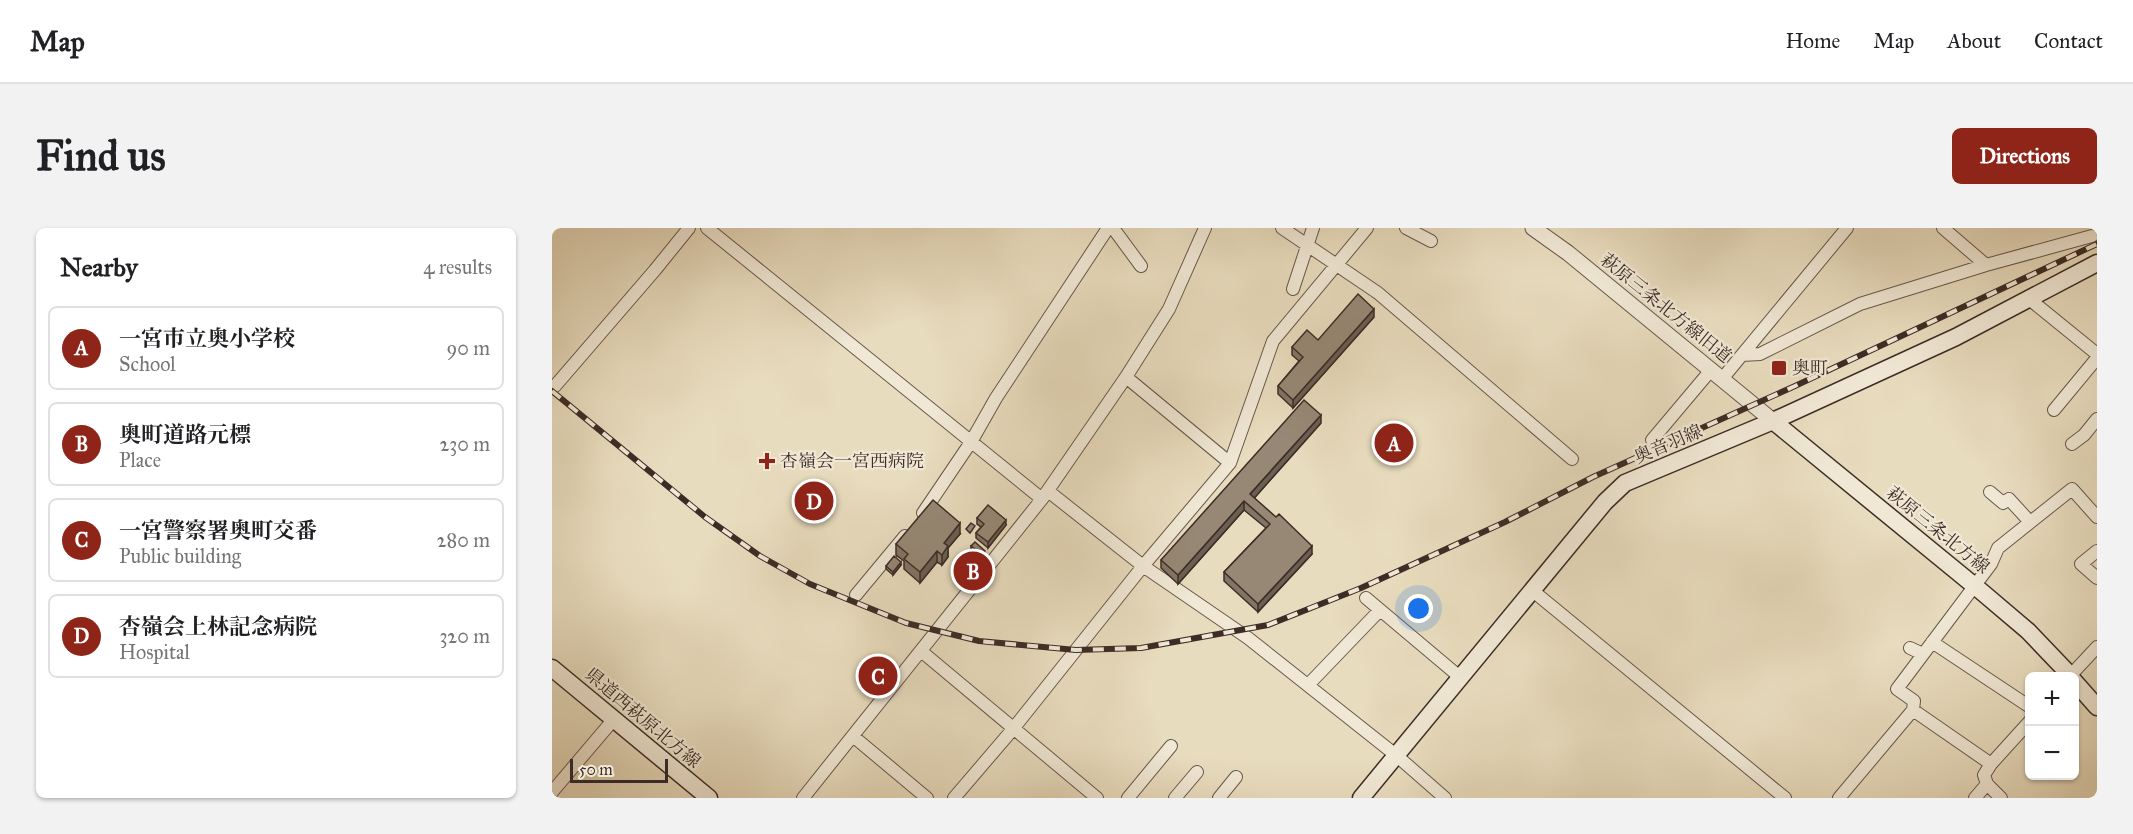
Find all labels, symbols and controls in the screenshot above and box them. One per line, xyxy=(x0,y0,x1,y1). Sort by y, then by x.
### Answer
text: Map xyxy=(30,24,85,59)
text: Home xyxy=(1785,28,1840,54)
text: Map xyxy=(1873,28,1914,54)
text: About xyxy=(1947,28,2001,54)
text: Contact xyxy=(2034,28,2103,54)
button: Directions xyxy=(1952,128,2097,184)
text: Find us xyxy=(36,130,166,182)
street label: 萩原三条北方線旧道 xyxy=(1596,248,1736,368)
text: Nearby xyxy=(60,251,138,283)
text: 4 results xyxy=(423,255,492,279)
text: 一宮市立奥小学校 xyxy=(119,325,295,352)
text: A xyxy=(75,336,88,360)
text: 90 m xyxy=(447,336,490,360)
text: School xyxy=(119,352,176,376)
place label: 奥町 xyxy=(1792,357,1828,379)
marker: 奥町 xyxy=(1770,359,1788,377)
pin: A xyxy=(1374,420,1414,466)
street label: 奥音羽線 xyxy=(1631,420,1705,468)
text: 奥町道路元標 xyxy=(119,421,251,448)
text: B xyxy=(75,432,88,456)
text: 230 m xyxy=(439,432,490,456)
text: Place xyxy=(119,448,161,472)
place label: 杏嶺会一宮西病院 xyxy=(780,450,924,472)
marker: 杏嶺会一宮西病院 xyxy=(758,452,776,470)
pin: D xyxy=(794,478,834,524)
street label: 萩原三条北方線 xyxy=(1882,482,1994,578)
text: 一宮警察署奥町交番 xyxy=(119,517,317,544)
text: C xyxy=(75,528,88,552)
text: 280 m xyxy=(437,528,490,552)
text: Public building xyxy=(119,544,241,568)
pin: B xyxy=(954,548,992,594)
your location xyxy=(1404,594,1433,623)
text: 杏嶺会上林記念病院 xyxy=(119,613,317,640)
text: D xyxy=(74,624,89,648)
text: 320 m xyxy=(439,624,490,648)
text: Hospital xyxy=(119,640,190,664)
pin: C xyxy=(858,654,898,698)
street label: 県道西萩原北方線 xyxy=(581,663,705,773)
map controls xyxy=(2025,672,2079,780)
button: + xyxy=(2025,672,2079,726)
button: − xyxy=(2025,726,2079,780)
scale bar xyxy=(570,756,668,784)
text: 50 m xyxy=(579,760,613,779)

